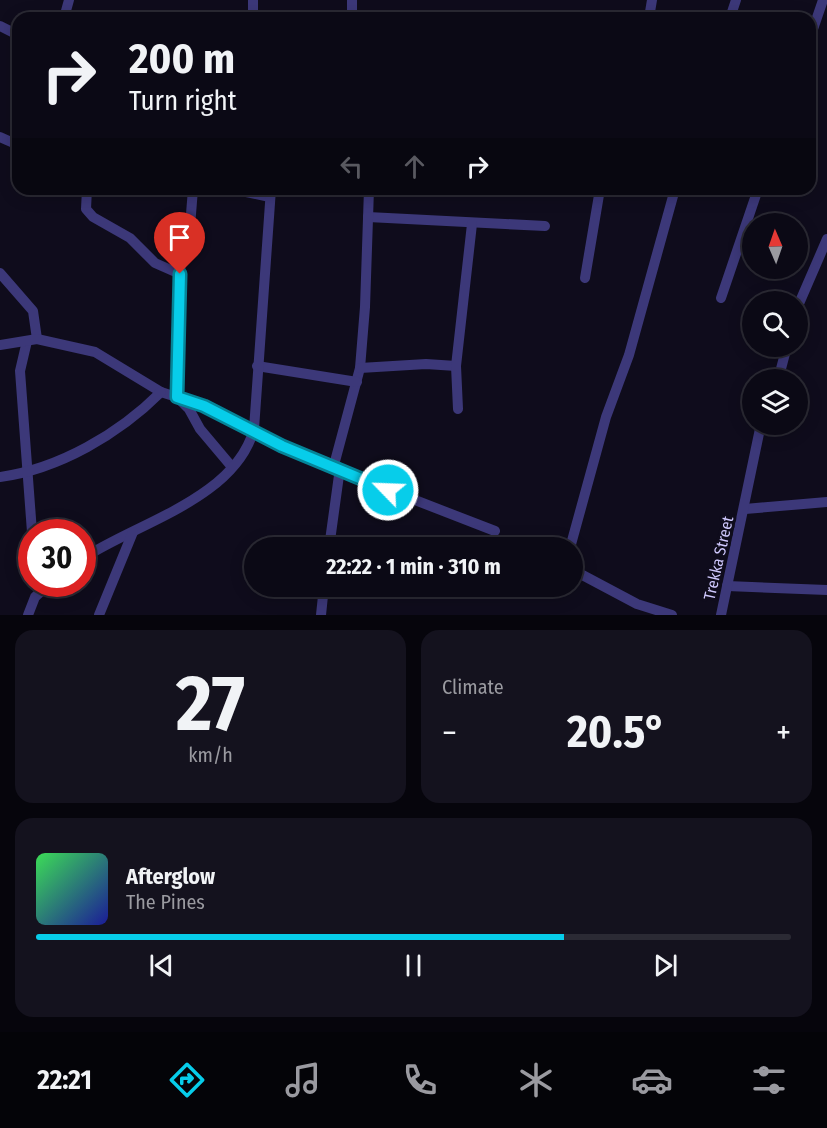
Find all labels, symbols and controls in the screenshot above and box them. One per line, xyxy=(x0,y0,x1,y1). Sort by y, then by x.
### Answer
text: 200 m xyxy=(129,34,235,84)
icon: right xyxy=(30,36,108,114)
text: Turn right xyxy=(129,85,237,117)
icon: left xyxy=(335,150,368,183)
icon: ahead xyxy=(398,150,431,183)
icon: right xyxy=(461,150,494,183)
pin xyxy=(154,212,205,274)
north arrow xyxy=(742,213,808,279)
map controls xyxy=(742,213,808,435)
icon: arrive xyxy=(163,221,196,254)
button: search xyxy=(742,291,808,357)
button: layers xyxy=(742,369,808,435)
position arrow xyxy=(356,458,420,522)
street label: Trekka Street xyxy=(700,514,738,602)
speed limit sign: 30 xyxy=(18,519,96,597)
text: 22:22 · 1 min · 310 m xyxy=(326,553,501,580)
text: 27 xyxy=(176,657,245,751)
text: Climate xyxy=(442,675,504,699)
text: 20.5° xyxy=(567,705,666,759)
text: − xyxy=(442,713,457,753)
text: + xyxy=(776,713,791,753)
text: km/h xyxy=(188,743,233,767)
text: Afterglow xyxy=(126,863,215,890)
text: The Pines xyxy=(126,890,205,914)
icon: previous xyxy=(145,949,178,982)
icon: pause xyxy=(397,949,430,982)
icon: next xyxy=(649,949,682,982)
icon: directions xyxy=(166,1059,208,1101)
icon: music xyxy=(282,1059,324,1101)
icon: phone xyxy=(399,1059,441,1101)
icon: climate xyxy=(515,1059,557,1101)
icon: car xyxy=(631,1059,673,1101)
icon: filters xyxy=(748,1059,790,1101)
text: 22:21 xyxy=(37,1064,92,1096)

